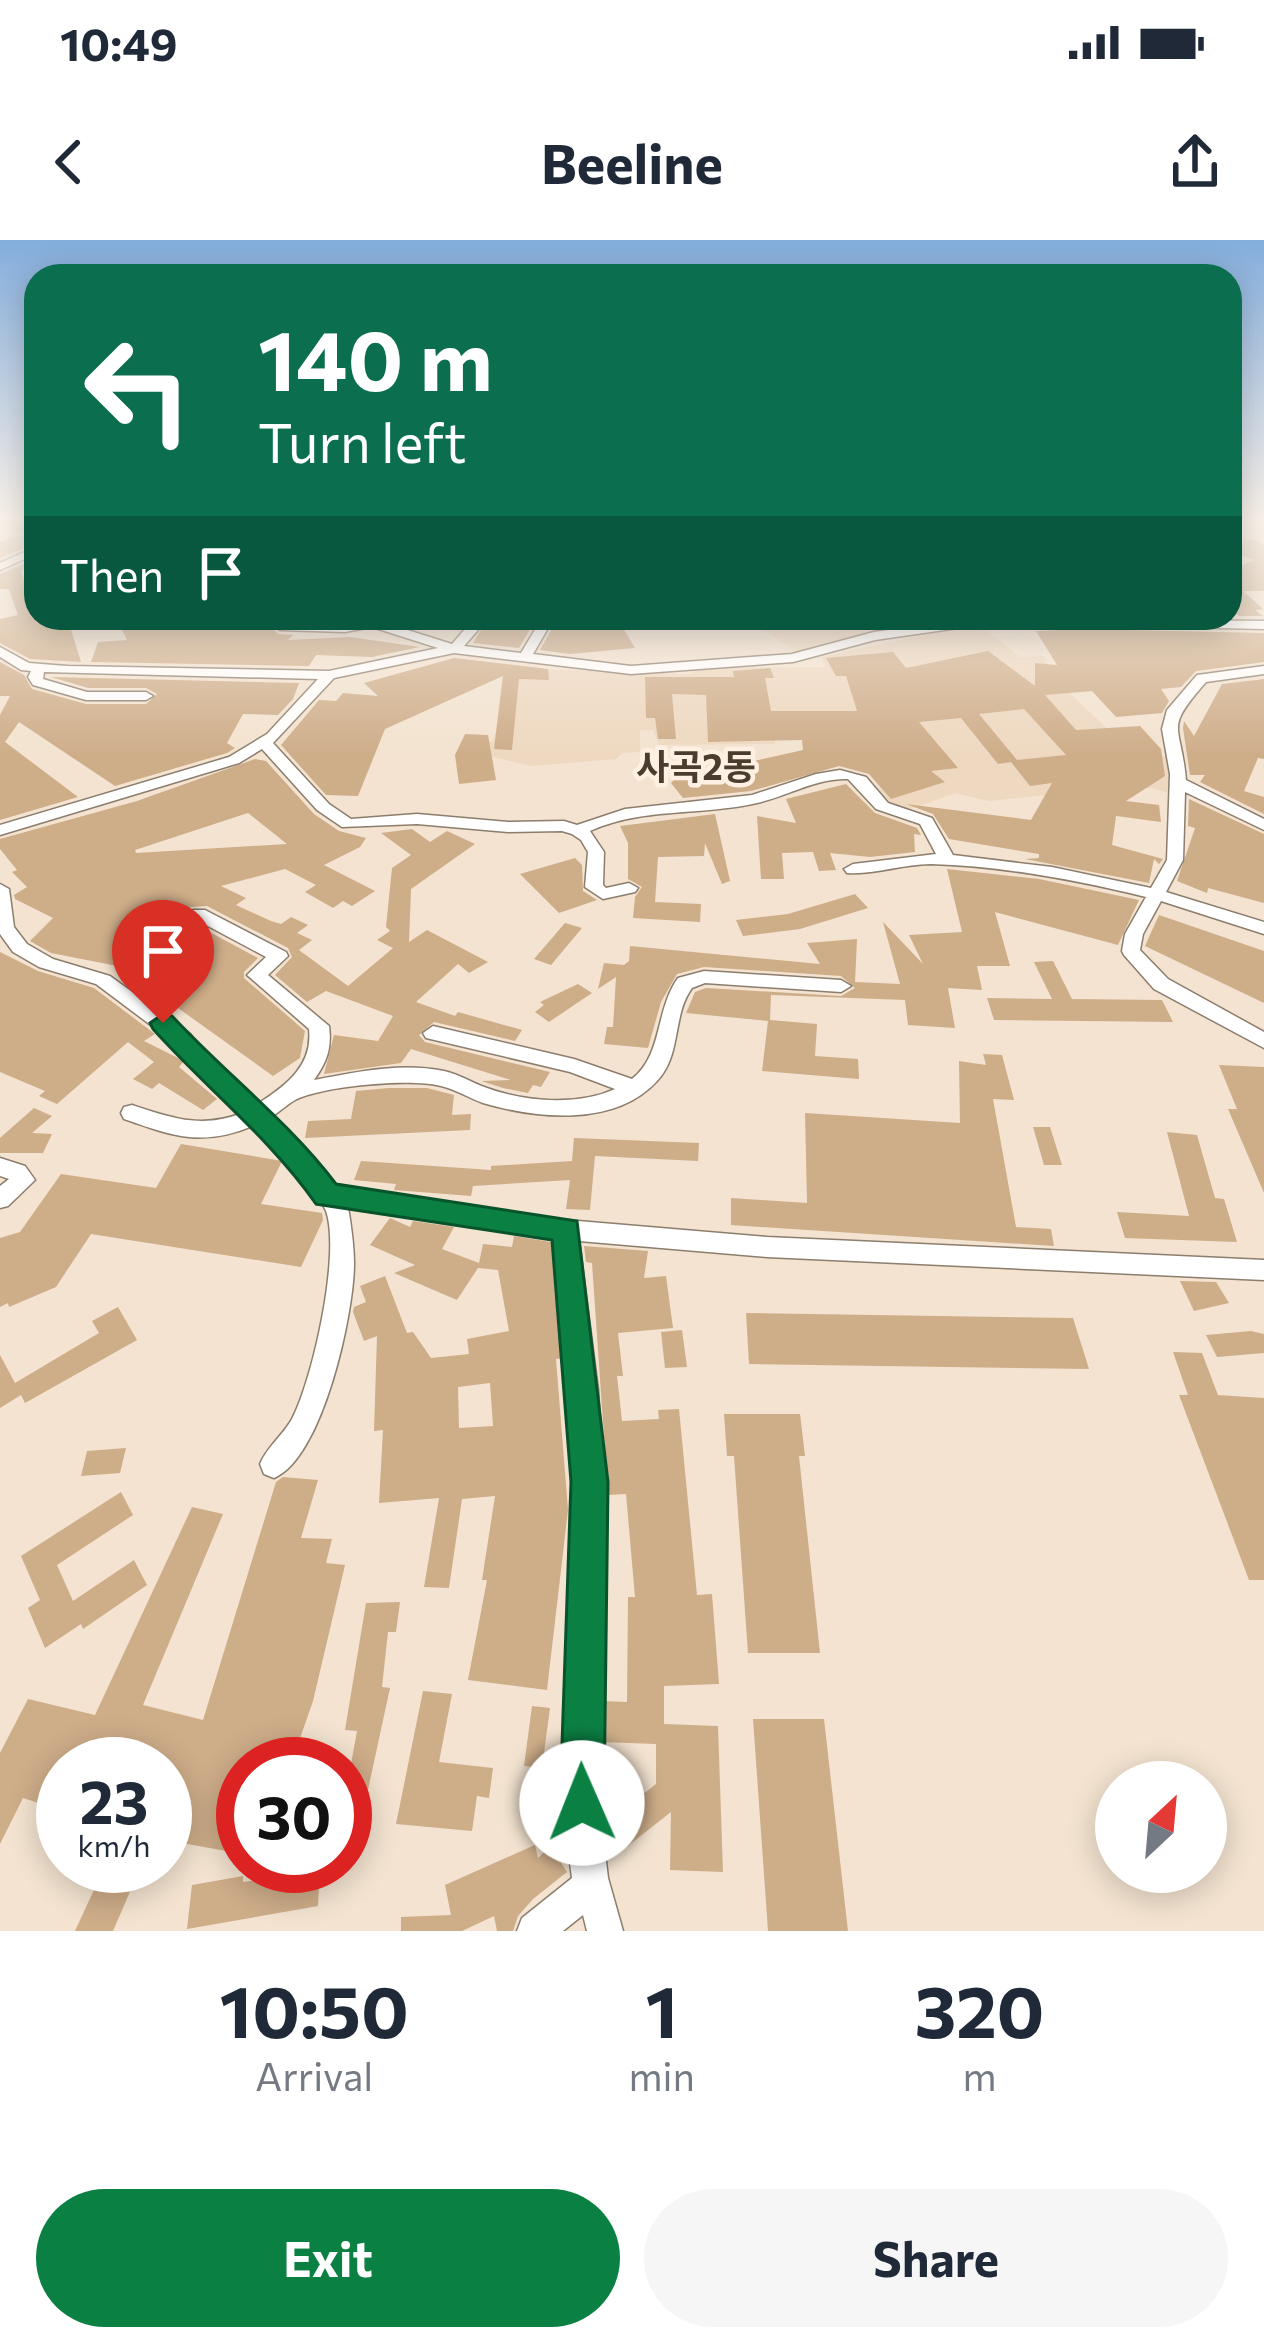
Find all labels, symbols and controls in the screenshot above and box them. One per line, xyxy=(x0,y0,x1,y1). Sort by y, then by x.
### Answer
text: 10:49 xyxy=(60,15,178,70)
icon: back xyxy=(36,129,102,195)
text: Beeline xyxy=(541,129,723,195)
icon: share xyxy=(1162,129,1228,195)
text: 140 m xyxy=(258,306,493,408)
icon: left xyxy=(60,312,216,468)
text: Turn left xyxy=(258,408,466,474)
icon: arrive xyxy=(188,540,254,606)
text: Then xyxy=(60,546,164,601)
district label: 사곡2동 xyxy=(636,743,756,787)
pin xyxy=(112,900,214,1023)
icon: arrive xyxy=(130,918,196,984)
speed limit sign: 30 xyxy=(216,1737,372,1893)
position arrow xyxy=(519,1740,645,1866)
north arrow xyxy=(1095,1761,1227,1893)
map controls xyxy=(1095,1761,1227,1893)
text: 23 xyxy=(79,1763,149,1836)
text: km/h xyxy=(78,1826,150,1863)
text: 10:50 xyxy=(220,1965,409,2053)
text: 1 xyxy=(645,1965,678,2053)
text: 320 xyxy=(915,1965,1044,2053)
text: Arrival xyxy=(255,2051,373,2099)
text: min xyxy=(629,2051,695,2099)
text: m xyxy=(962,2051,996,2099)
button: Exit xyxy=(36,2189,620,2327)
button: Share xyxy=(644,2189,1228,2327)

